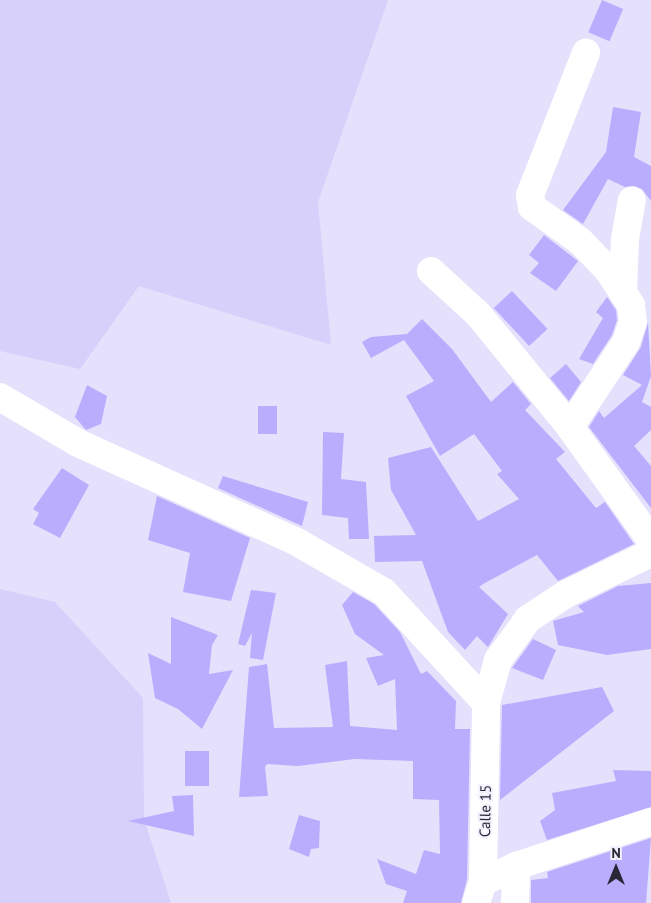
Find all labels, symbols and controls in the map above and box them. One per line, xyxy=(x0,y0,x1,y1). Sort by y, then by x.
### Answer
street label: Calle 15 xyxy=(476,785,494,837)
north arrow xyxy=(591,843,641,893)
text: N xyxy=(611,844,621,862)

